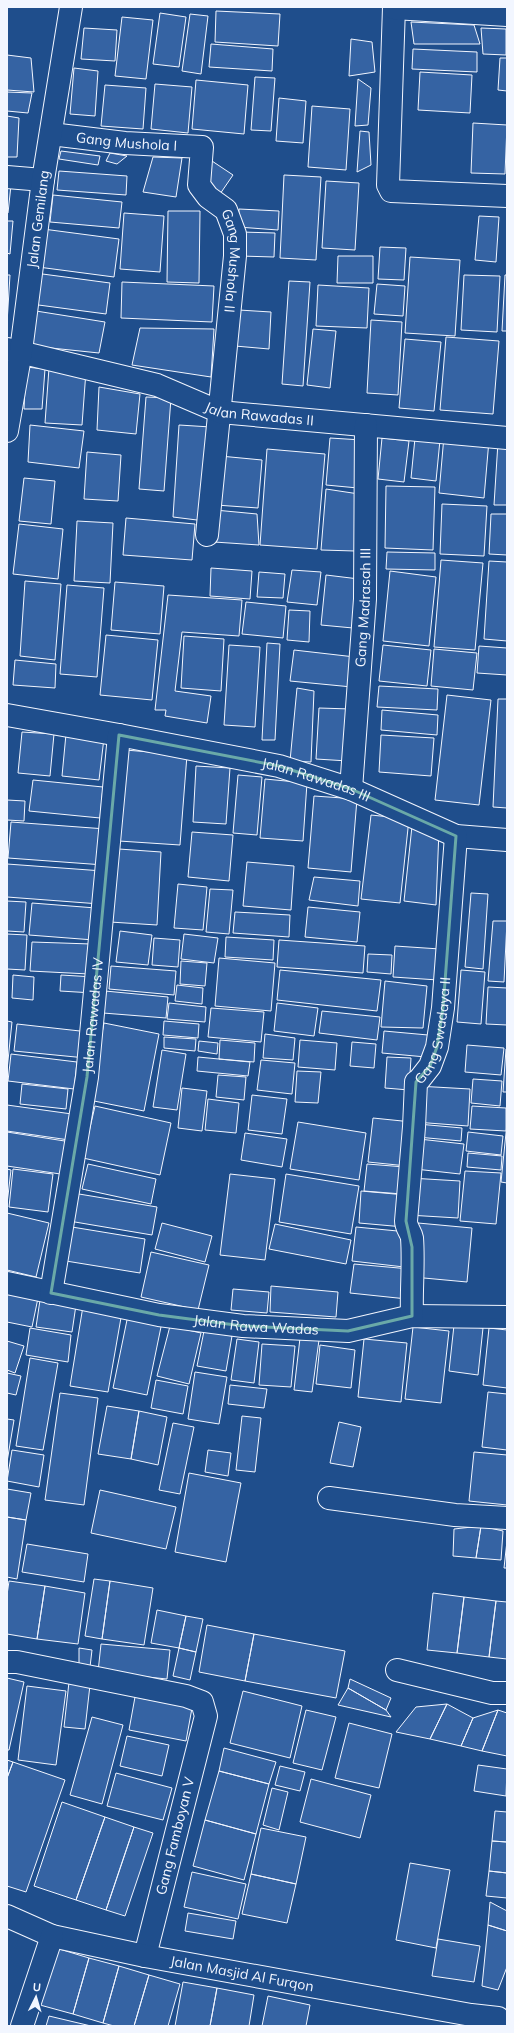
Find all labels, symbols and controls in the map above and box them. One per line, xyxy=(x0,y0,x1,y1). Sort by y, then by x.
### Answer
street label: Gang Mushola I xyxy=(75,128,177,155)
street label: Jalan Gemilang xyxy=(23,169,53,269)
street label: Gang Mushola II xyxy=(217,206,244,313)
street label: Jalan Rawadas II xyxy=(202,398,315,429)
street label: Gang Madrasah III xyxy=(351,548,374,668)
street label: Jalan Rawadas III xyxy=(260,754,373,806)
street label: Jalan Rawadas IV xyxy=(78,956,107,1074)
street label: Gang Swadaya II xyxy=(410,976,454,1088)
street label: Jalan Rawa Wadas xyxy=(192,1311,319,1339)
street label: Gang Famboyan V xyxy=(152,1775,198,1897)
street label: Jalan Masjid Al Furqon xyxy=(169,1952,315,1995)
north arrow xyxy=(16,1977,56,2017)
text: U xyxy=(32,1980,42,1994)

